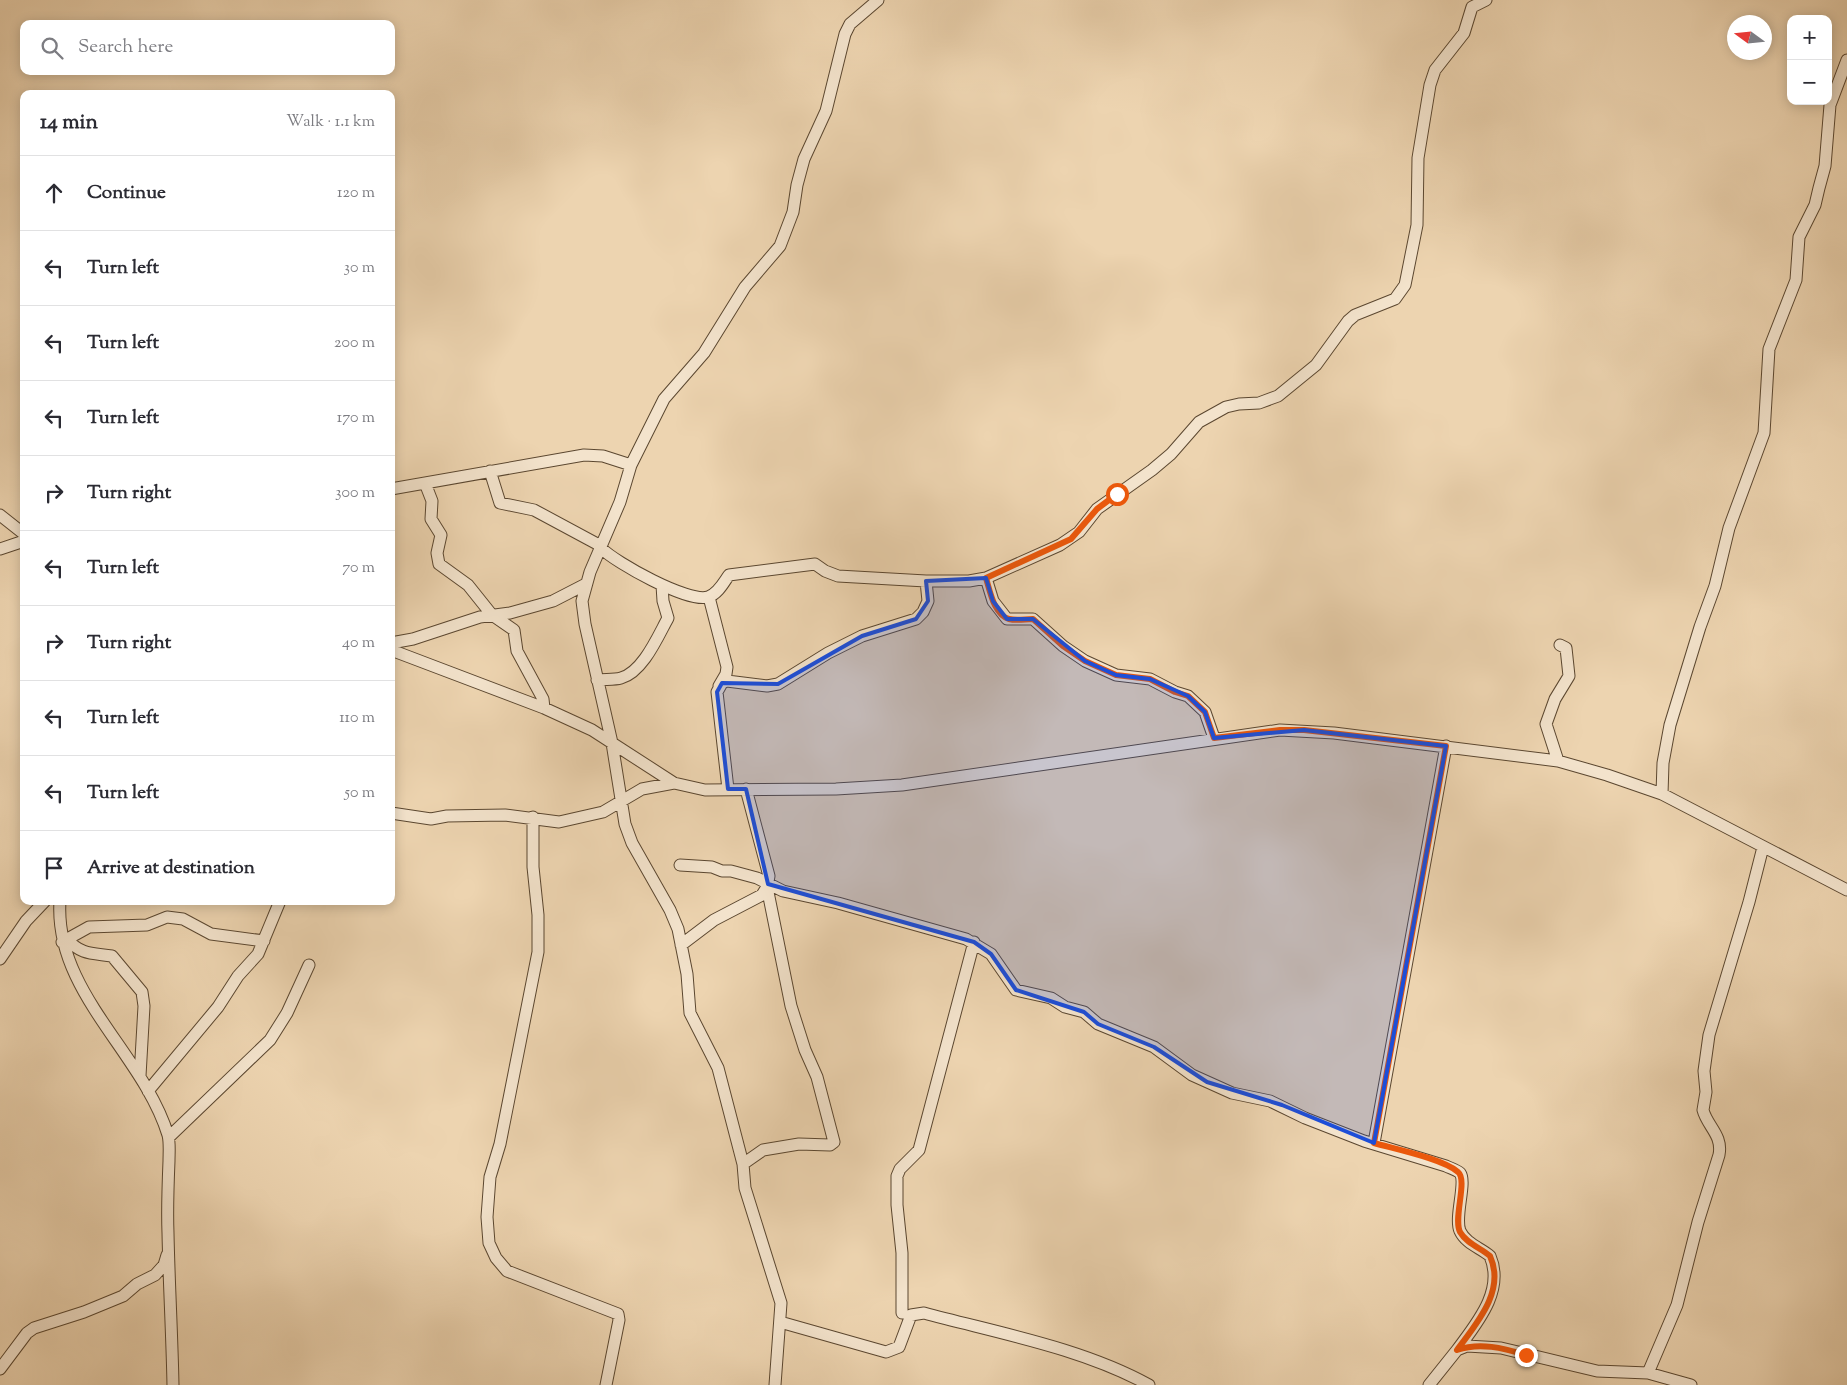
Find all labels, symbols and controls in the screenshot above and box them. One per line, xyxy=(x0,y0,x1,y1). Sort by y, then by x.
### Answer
north arrow xyxy=(1727,15,1772,60)
map controls xyxy=(1787,15,1832,105)
button: + xyxy=(1787,15,1832,60)
search box xyxy=(20,20,395,75)
icon: search xyxy=(38,34,66,62)
text: Search here xyxy=(78,34,173,61)
button: − xyxy=(1787,60,1832,105)
text: 14 min xyxy=(40,108,98,138)
text: Walk · 1.1 km xyxy=(286,111,375,134)
icon: ahead xyxy=(40,179,68,207)
text: Continue xyxy=(87,180,166,207)
text: 120 m xyxy=(337,182,375,205)
icon: left xyxy=(40,254,68,282)
text: Turn left xyxy=(87,255,159,282)
text: 30 m xyxy=(344,257,375,280)
icon: left xyxy=(40,329,68,357)
text: Turn left xyxy=(87,330,159,357)
text: 200 m xyxy=(334,332,375,355)
icon: left xyxy=(40,404,68,432)
text: Turn left xyxy=(87,405,159,432)
text: 170 m xyxy=(337,407,375,430)
icon: right xyxy=(40,479,68,507)
text: Turn right xyxy=(87,480,171,507)
text: 300 m xyxy=(335,482,375,505)
route start xyxy=(1106,483,1129,506)
icon: left xyxy=(40,554,68,582)
text: Turn left xyxy=(87,555,159,582)
text: 70 m xyxy=(342,557,375,580)
icon: right xyxy=(40,629,68,657)
text: Turn right xyxy=(87,630,171,657)
text: 40 m xyxy=(342,632,375,655)
icon: left xyxy=(40,704,68,732)
text: Turn left xyxy=(87,705,159,732)
text: 110 m xyxy=(339,707,375,730)
icon: left xyxy=(40,779,68,807)
text: Turn left xyxy=(87,780,159,807)
text: 50 m xyxy=(344,782,375,805)
icon: arrive xyxy=(40,854,68,882)
text: Arrive at destination xyxy=(87,855,255,882)
route end xyxy=(1515,1344,1538,1367)

